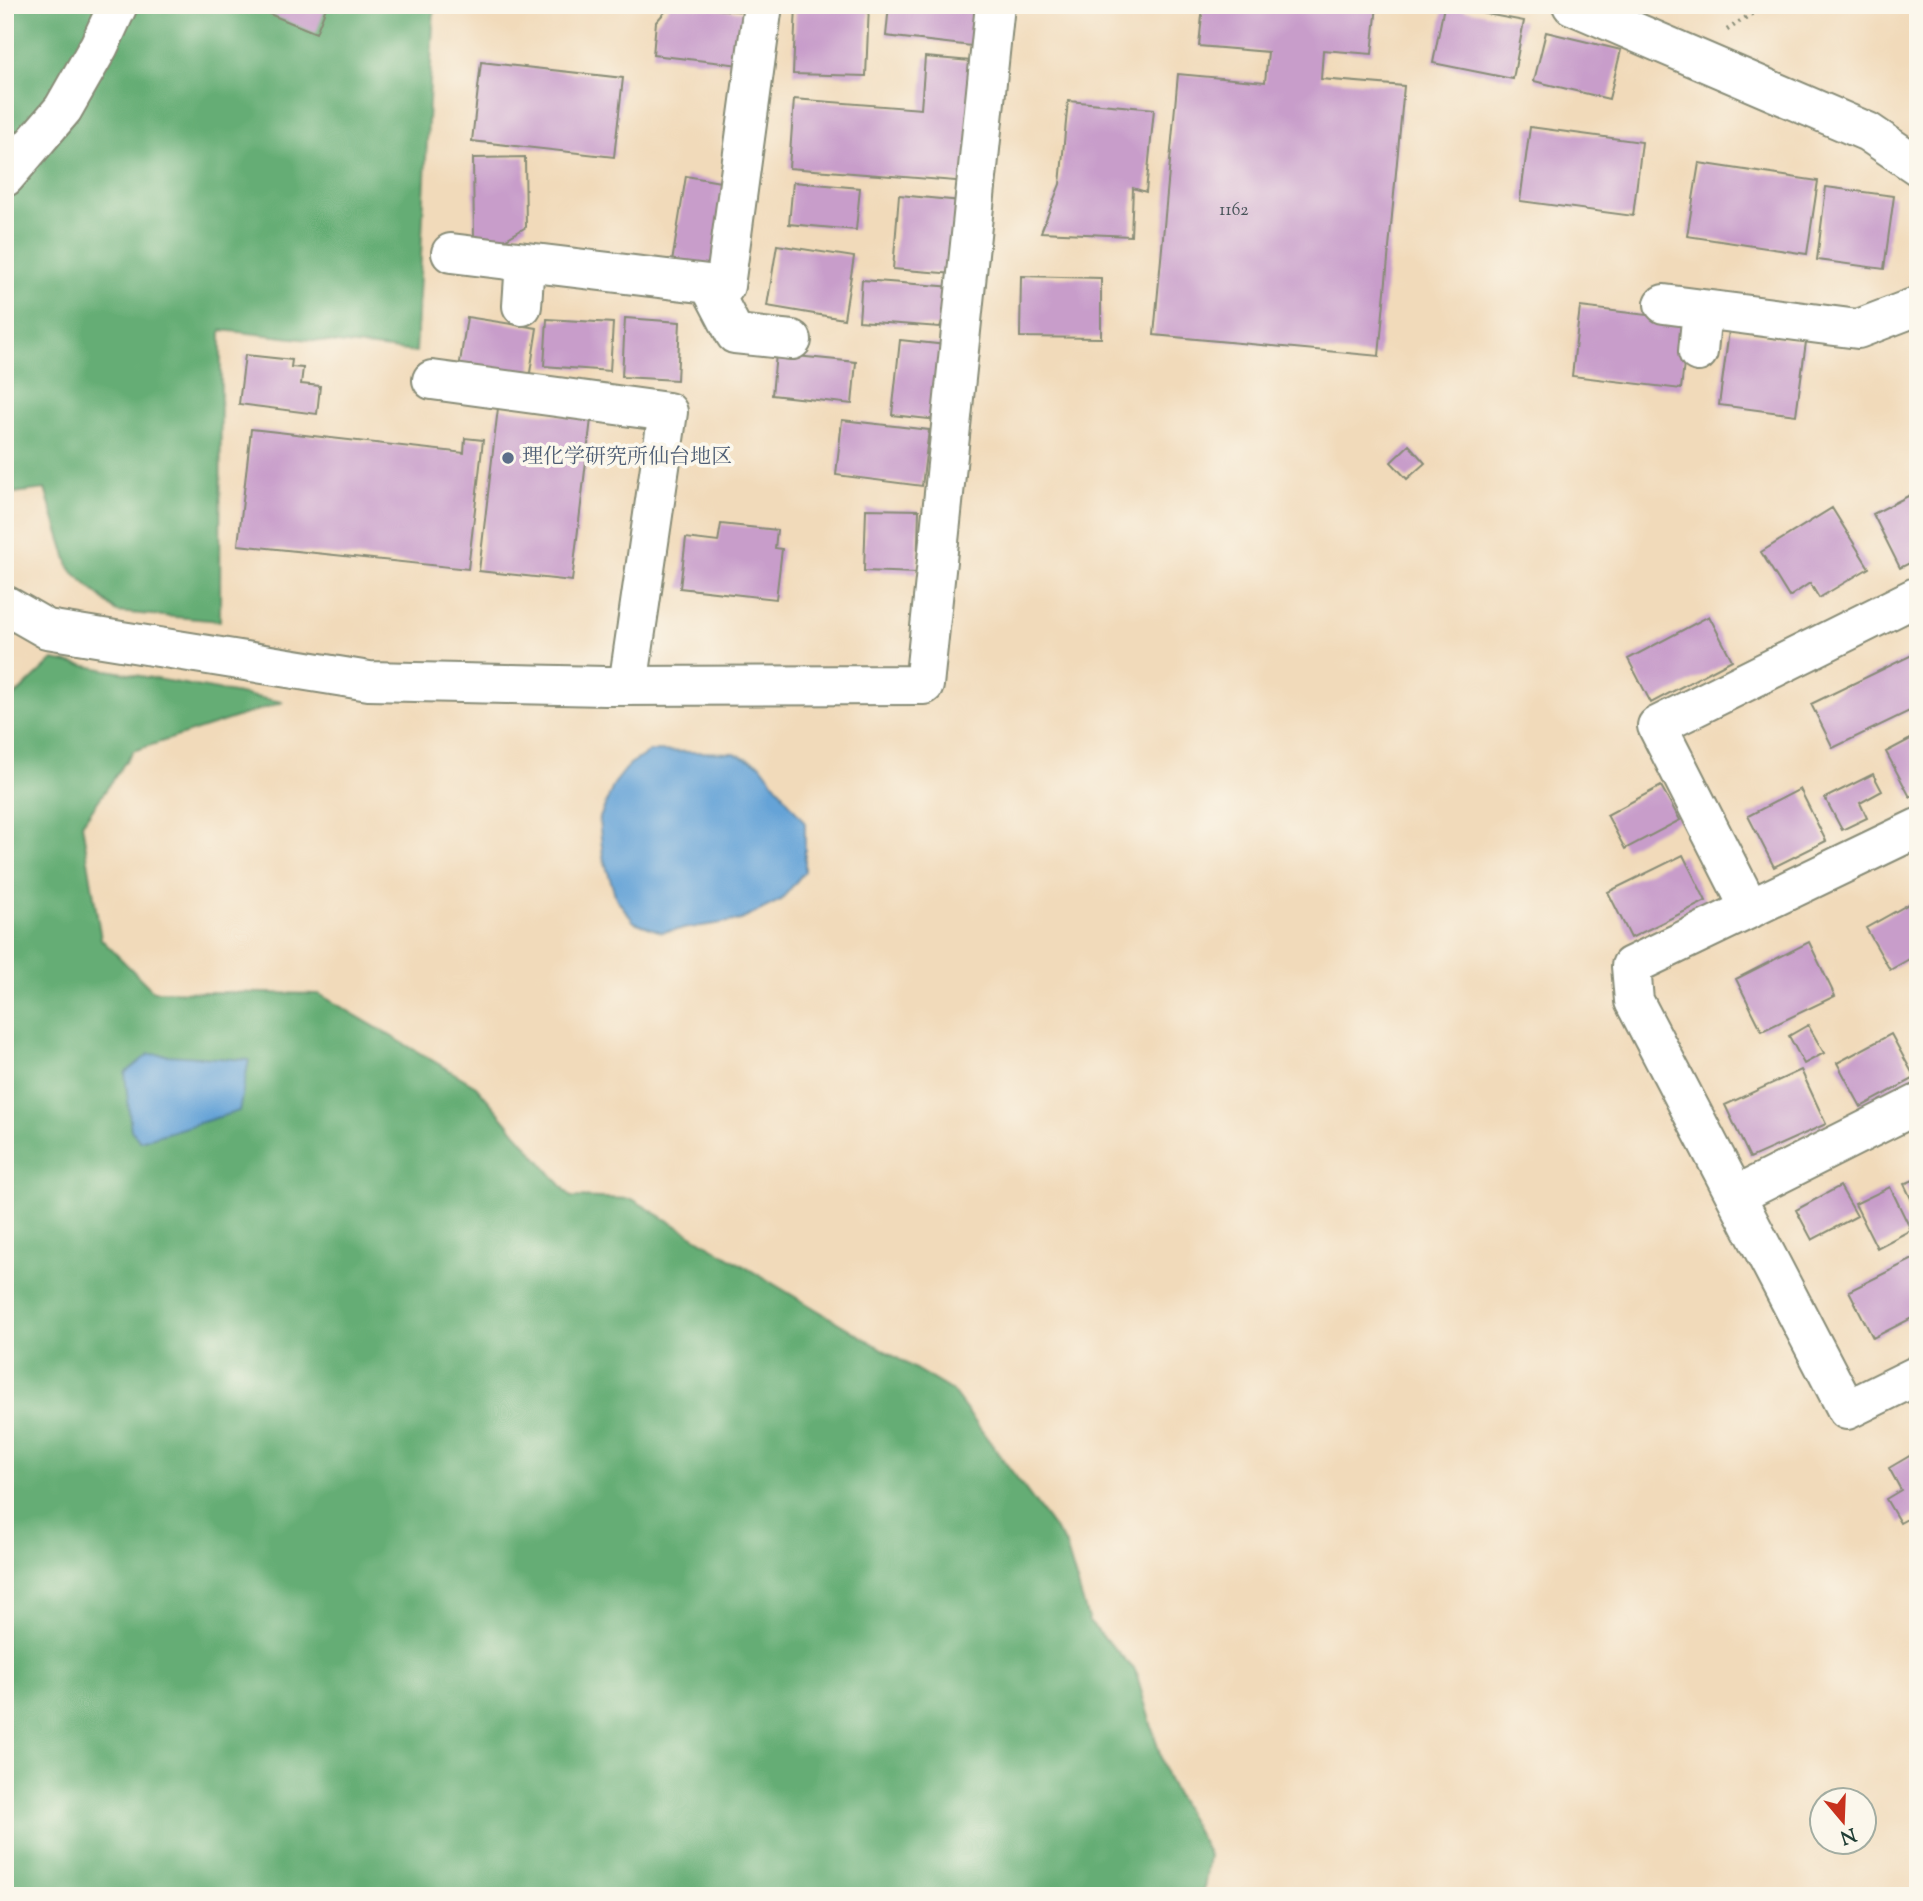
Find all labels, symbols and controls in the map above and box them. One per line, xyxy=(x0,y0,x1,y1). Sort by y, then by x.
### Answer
house number: 1162 xyxy=(1219,198,1249,224)
place label: 理化学研究所仙台地区 xyxy=(522,443,732,473)
marker: 理化学研究所仙台地区 xyxy=(500,450,516,466)
north arrow xyxy=(1808,1786,1878,1856)
text: N xyxy=(1836,1819,1859,1850)

